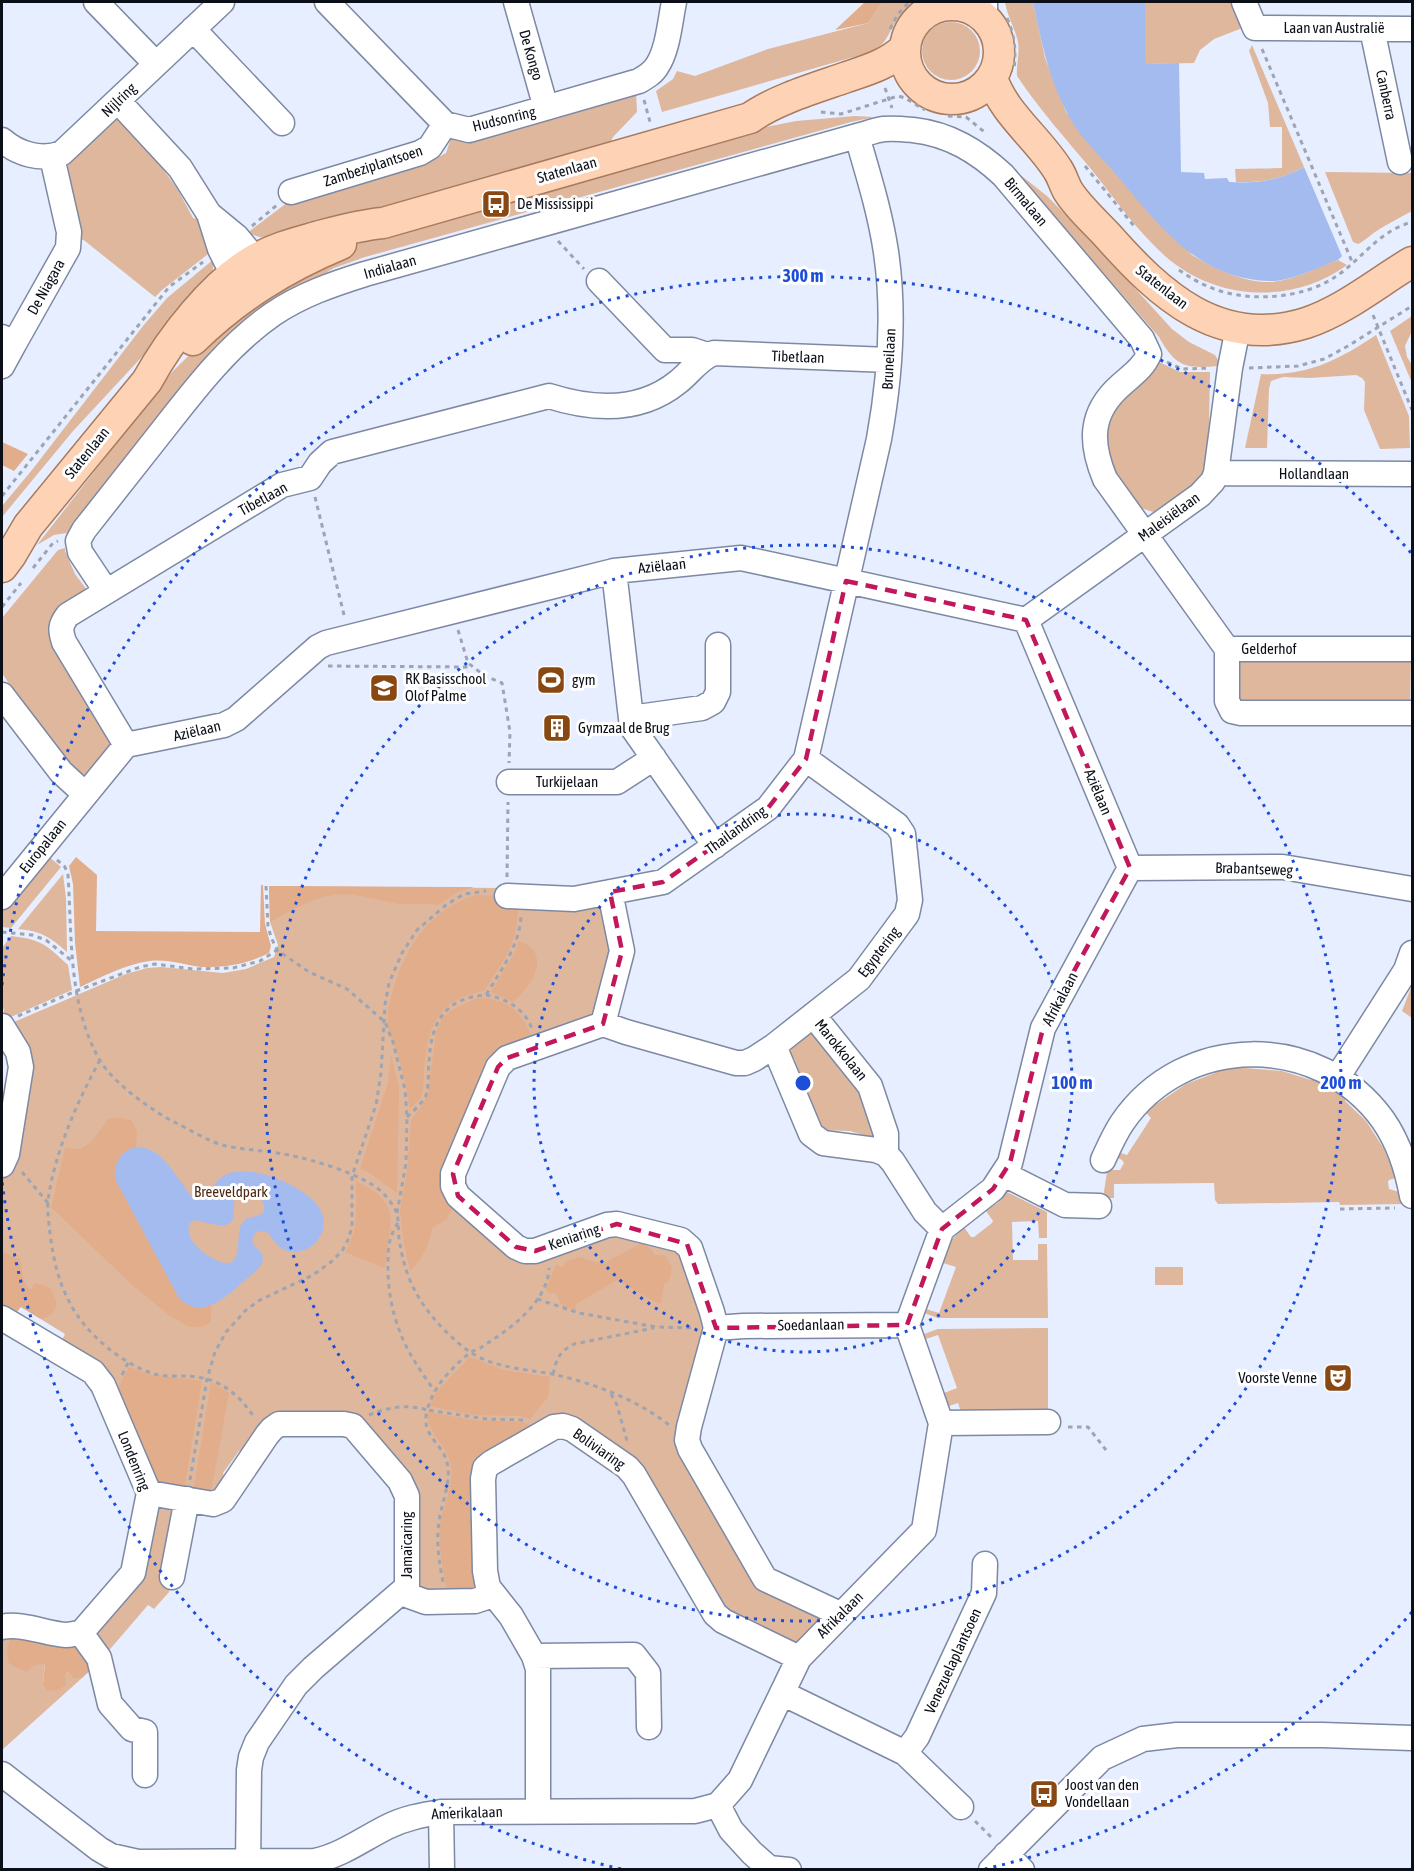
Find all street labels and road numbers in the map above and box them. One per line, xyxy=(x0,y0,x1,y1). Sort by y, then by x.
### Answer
street label: Laan van Australië xyxy=(1284,19,1385,36)
street label: De Kongo xyxy=(516,28,547,82)
street label: Canberra xyxy=(1373,68,1400,121)
street label: Nijlring xyxy=(98,79,140,120)
street label: Hudsonring xyxy=(471,102,538,135)
street label: Zambeziplantsoen xyxy=(321,141,425,190)
street label: Statenlaan xyxy=(535,153,599,186)
street label: Birmalaan xyxy=(1001,174,1052,229)
street label: Indialaan xyxy=(362,251,418,282)
street label: De Niagara xyxy=(23,256,68,317)
street label: Statenlaan xyxy=(1133,261,1192,312)
street label: Bruneilaan xyxy=(878,328,899,390)
street label: Tibetlaan xyxy=(771,347,825,366)
street label: Statenlaan xyxy=(61,424,112,482)
street label: Hollandlaan xyxy=(1279,465,1349,482)
street label: Tibetlaan xyxy=(235,478,290,519)
street label: Maleisiëlaan xyxy=(1135,489,1203,545)
street label: Aziëlaan xyxy=(637,555,687,576)
street label: Gelderhof xyxy=(1241,640,1297,657)
street label: Aziëlaan xyxy=(171,717,222,744)
street label: Aziëlaan xyxy=(1081,766,1116,817)
street label: Turkijelaan xyxy=(536,773,598,790)
street label: Thailandring xyxy=(702,802,770,857)
street label: Europalaan xyxy=(16,815,69,876)
street label: Brabantseweg xyxy=(1215,859,1294,878)
street label: Egyptering xyxy=(854,923,903,980)
street label: Afrikalaan xyxy=(1038,969,1081,1028)
street label: Marokkolaan xyxy=(812,1016,871,1084)
street label: Keniaring xyxy=(546,1220,602,1253)
street label: Soedanlaan xyxy=(778,1315,844,1334)
street label: Boliviaring xyxy=(570,1424,629,1473)
street label: Londenring xyxy=(115,1428,154,1494)
street label: Jamaïcaring xyxy=(398,1511,415,1579)
street label: Afrikalaan xyxy=(813,1588,866,1641)
street label: Venezuelaplantsoen xyxy=(921,1605,984,1716)
street label: Amerikalaan xyxy=(431,1803,503,1822)

